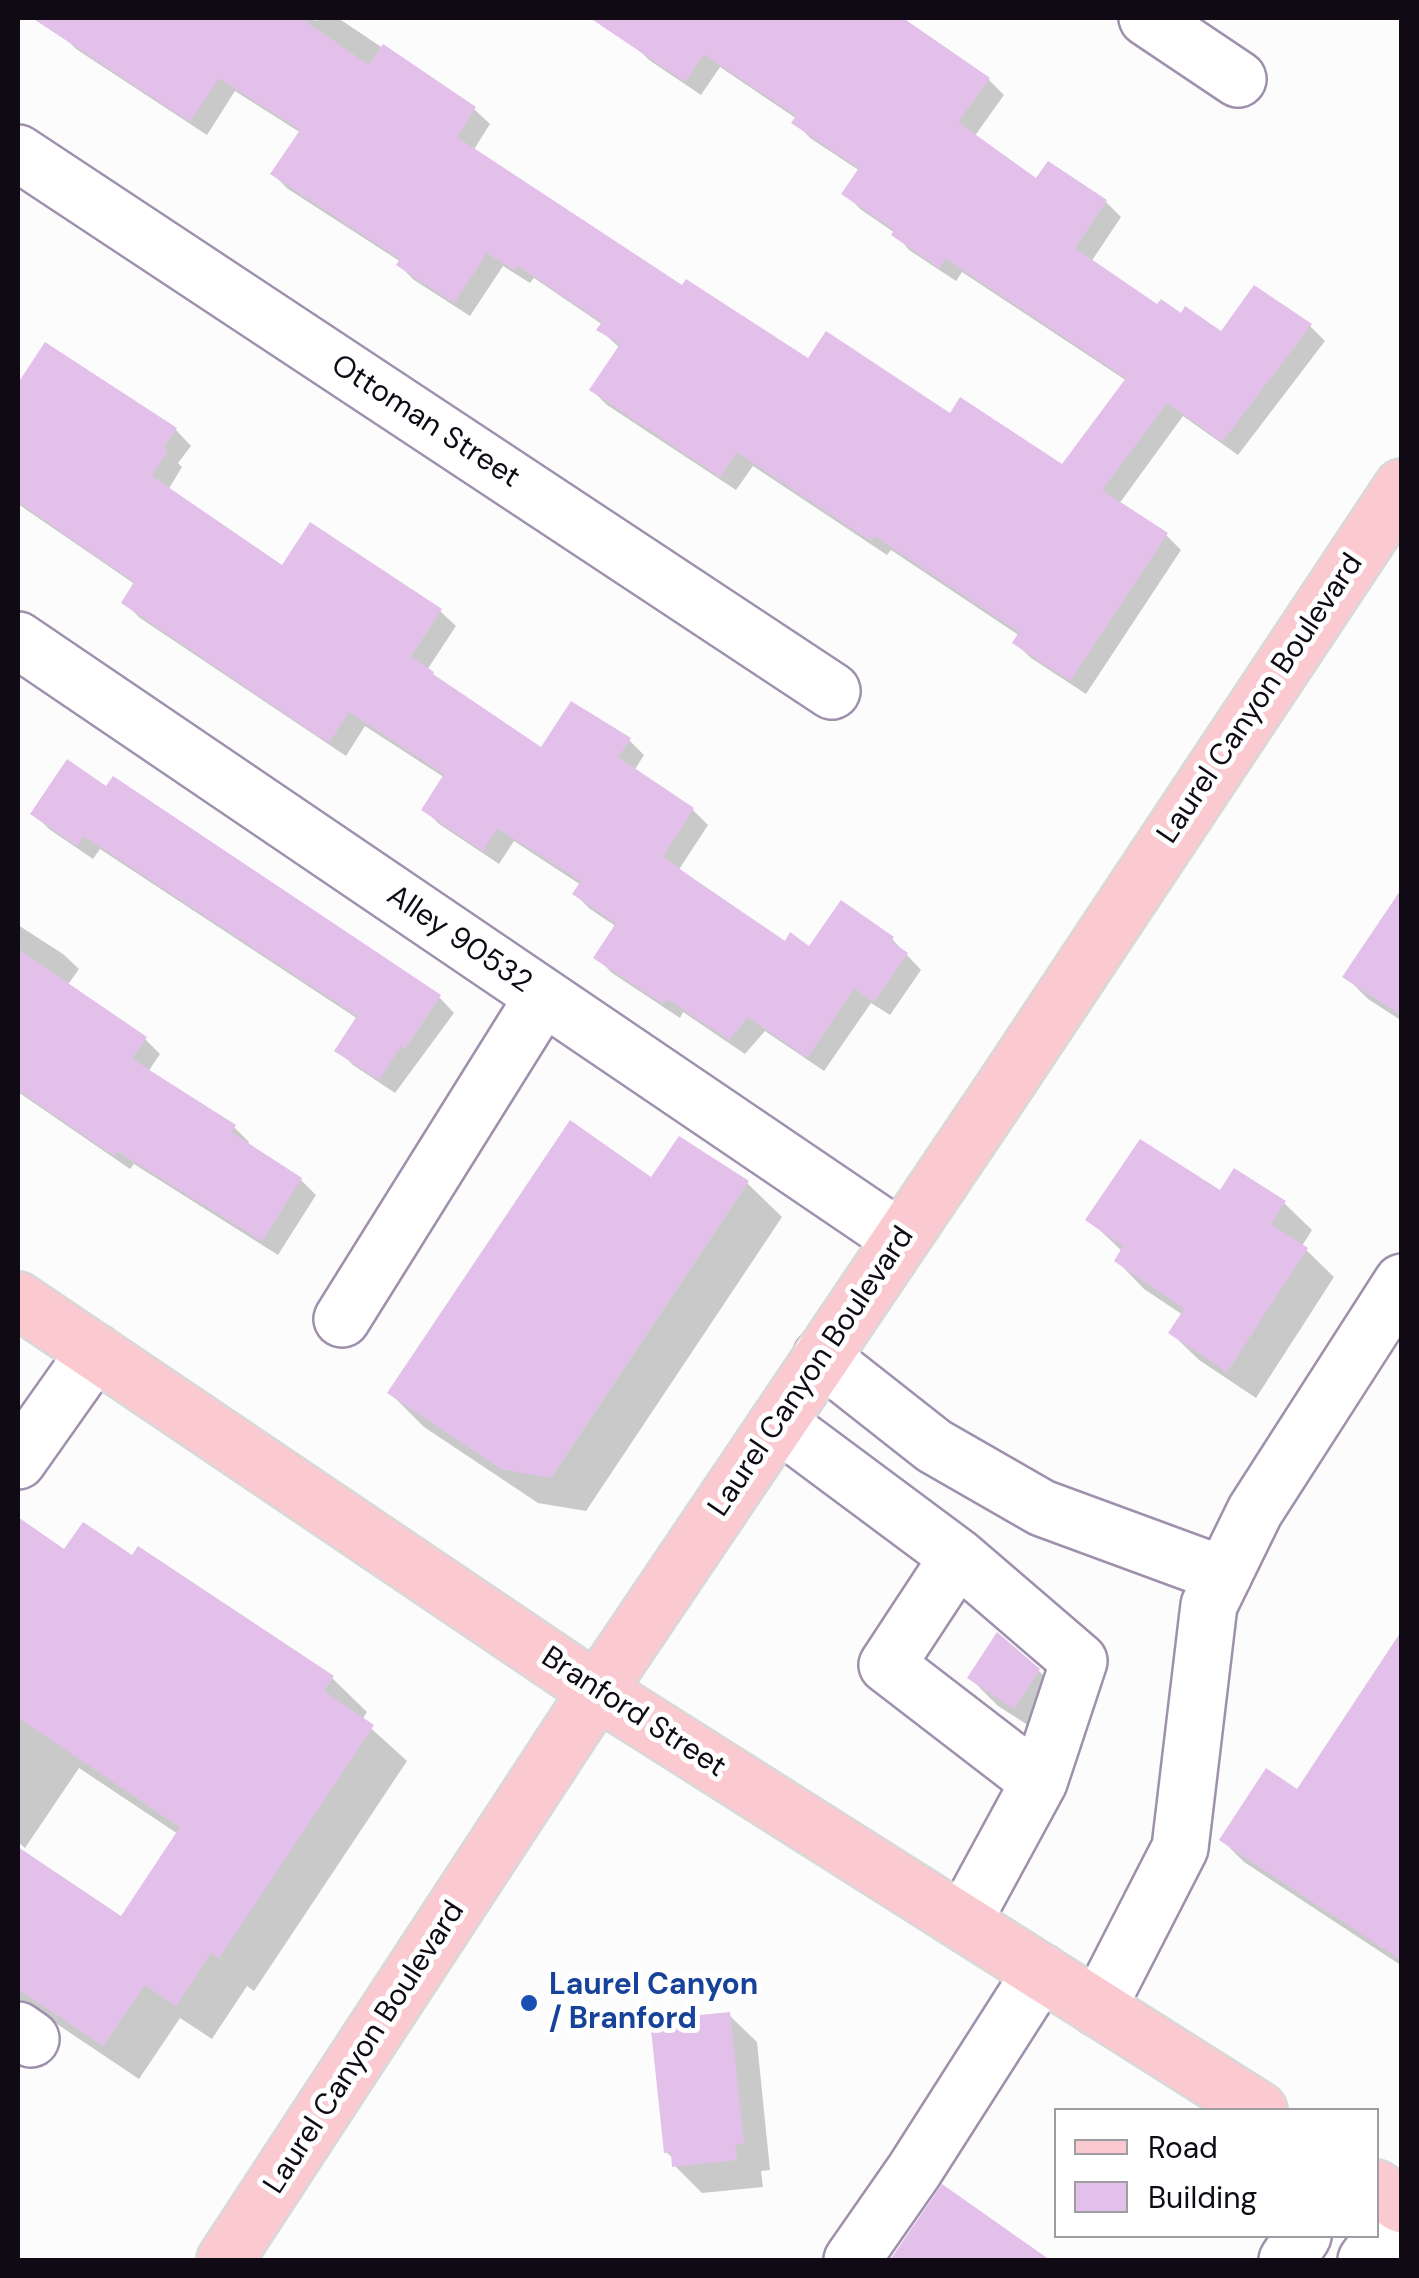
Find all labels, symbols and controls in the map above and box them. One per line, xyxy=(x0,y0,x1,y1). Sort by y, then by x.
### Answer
street label: Ottoman Street xyxy=(324,348,526,496)
street label: Laurel Canyon Boulevard xyxy=(1151,547,1371,851)
street label: Alley 90532 xyxy=(380,878,538,1002)
street label: Laurel Canyon Boulevard xyxy=(702,1220,922,1524)
street label: Branford Street xyxy=(534,1640,732,1786)
street label: Laurel Canyon Boulevard xyxy=(257,1895,473,2201)
place label: Laurel Canyon / Branford xyxy=(549,1968,758,2038)
marker: Laurel Canyon / Branford xyxy=(518,1992,540,2014)
legend xyxy=(1054,2108,1379,2238)
text: Road xyxy=(1148,2128,1218,2167)
text: Building xyxy=(1148,2178,1257,2217)

